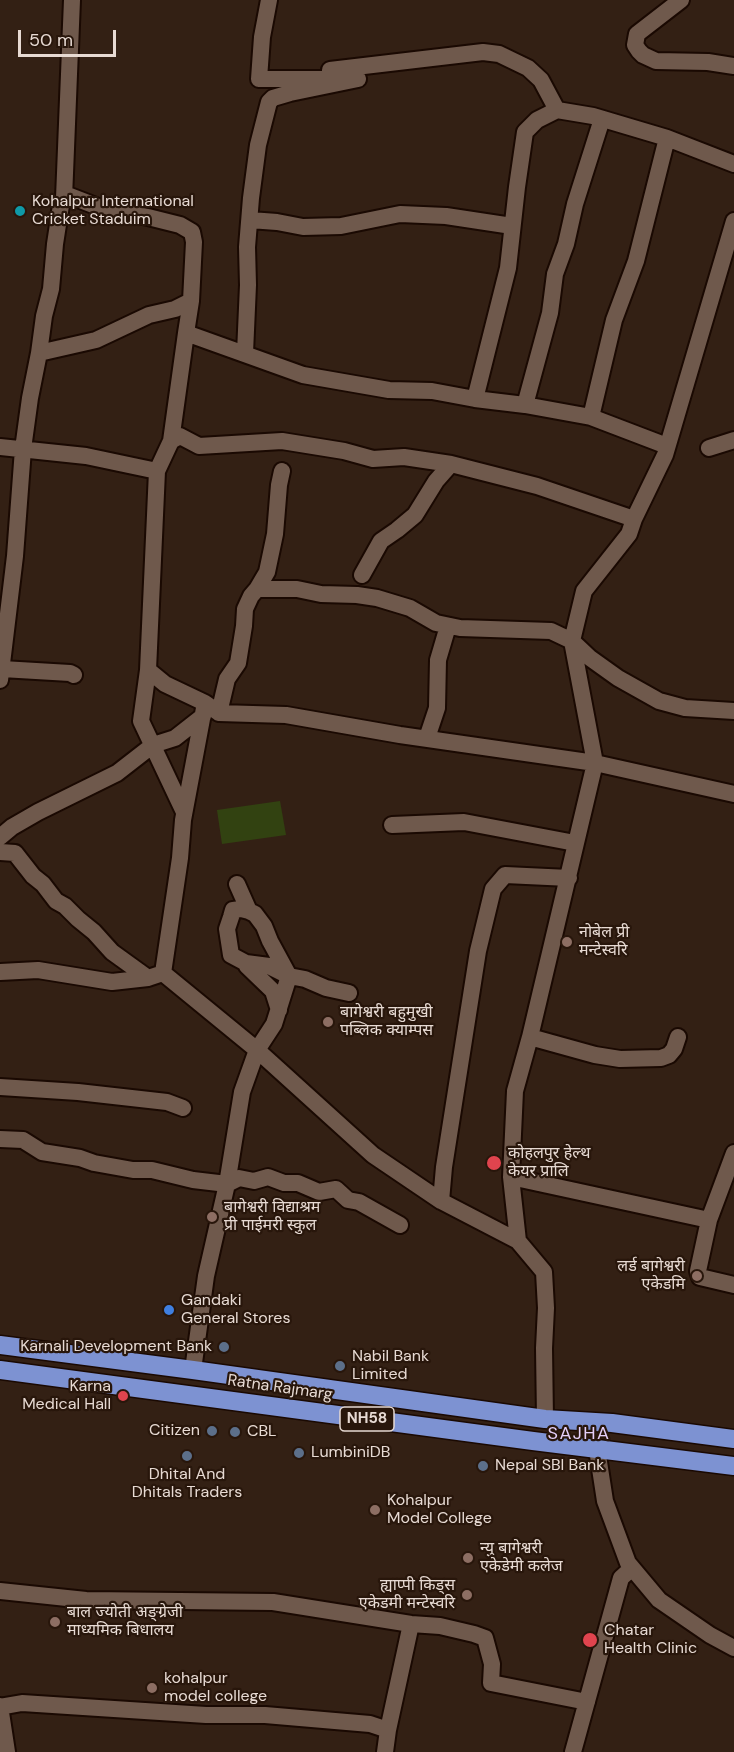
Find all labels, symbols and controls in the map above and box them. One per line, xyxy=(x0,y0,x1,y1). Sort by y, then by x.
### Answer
scale bar xyxy=(21,18,118,56)
text: 50 m xyxy=(29,28,73,52)
place label: Kohalpur International Cricket Staduim xyxy=(32,192,194,230)
marker: Kohalpur International Cricket Staduim xyxy=(13,204,27,218)
place label: नोबेल प्री मन्टेस्वरि xyxy=(579,923,630,961)
marker: नोबेल प्री मन्टेस्वरि xyxy=(560,935,574,949)
place label: बागेश्वरी बहुमुखी पब्लिक क्याम्पस xyxy=(340,1003,433,1041)
marker: बागेश्वरी बहुमुखी पब्लिक क्याम्पस xyxy=(321,1015,335,1029)
place label: कोहलपुर हेल्थ केयर प्रालि xyxy=(508,1144,590,1182)
marker: कोहलपुर हेल्थ केयर प्रालि xyxy=(485,1154,503,1172)
place label: बागेश्वरी विद्याश्रम प्री पाईमरी स्कुल xyxy=(224,1198,320,1236)
marker: बागेश्वरी विद्याश्रम प्री पाईमरी स्कुल xyxy=(205,1210,219,1224)
place label: लर्ड बागेश्वरी एकेडमि xyxy=(617,1257,685,1295)
marker: लर्ड बागेश्वरी एकेडमि xyxy=(690,1269,704,1283)
place label: Gandaki General Stores xyxy=(181,1291,290,1329)
marker: Gandaki General Stores xyxy=(162,1303,176,1317)
place label: Karnali Development Bank xyxy=(20,1337,212,1357)
marker: Karnali Development Bank xyxy=(217,1340,231,1354)
place label: Nabil Bank Limited xyxy=(352,1347,429,1385)
marker: Nabil Bank Limited xyxy=(333,1359,347,1373)
street label: Ratna Rajmarg xyxy=(226,1371,334,1405)
place label: Karna Medical Hall xyxy=(22,1377,111,1415)
marker: Karna Medical Hall xyxy=(116,1389,130,1403)
road number: NH58 xyxy=(340,1407,394,1431)
place label: Citizen xyxy=(149,1421,200,1441)
place label: CBL xyxy=(247,1422,277,1442)
district label: SAJHA xyxy=(547,1423,611,1445)
marker: Citizen xyxy=(205,1424,219,1438)
marker: CBL xyxy=(228,1425,242,1439)
place label: LumbiniDB xyxy=(311,1443,390,1463)
marker: LumbiniDB xyxy=(292,1446,306,1460)
marker: Dhital And Dhitals Traders xyxy=(180,1449,194,1463)
place label: Nepal SBI Bank xyxy=(495,1456,604,1476)
marker: Nepal SBI Bank xyxy=(476,1459,490,1473)
place label: Dhital And Dhitals Traders xyxy=(132,1465,242,1503)
place label: Kohalpur Model College xyxy=(387,1491,492,1529)
marker: Kohalpur Model College xyxy=(368,1503,382,1517)
place label: न्यु बागेश्वरी एकेडेमी कलेज xyxy=(480,1539,563,1577)
marker: न्यु बागेश्वरी एकेडेमी कलेज xyxy=(461,1551,475,1565)
place label: ह्याप्पी किड्स एकेडमी मन्टेस्वरि xyxy=(359,1576,455,1614)
marker: ह्याप्पी किड्स एकेडमी मन्टेस्वरि xyxy=(460,1588,474,1602)
place label: बाल ज्योती अङ्ग्रेजी माध्यमिक बिधालय xyxy=(67,1603,183,1641)
marker: बाल ज्योती अङ्ग्रेजी माध्यमिक बिधालय xyxy=(48,1615,62,1629)
place label: Chatar Health Clinic xyxy=(604,1621,697,1659)
marker: Chatar Health Clinic xyxy=(581,1631,599,1649)
place label: kohalpur model college xyxy=(164,1669,267,1707)
marker: kohalpur model college xyxy=(145,1681,159,1695)

